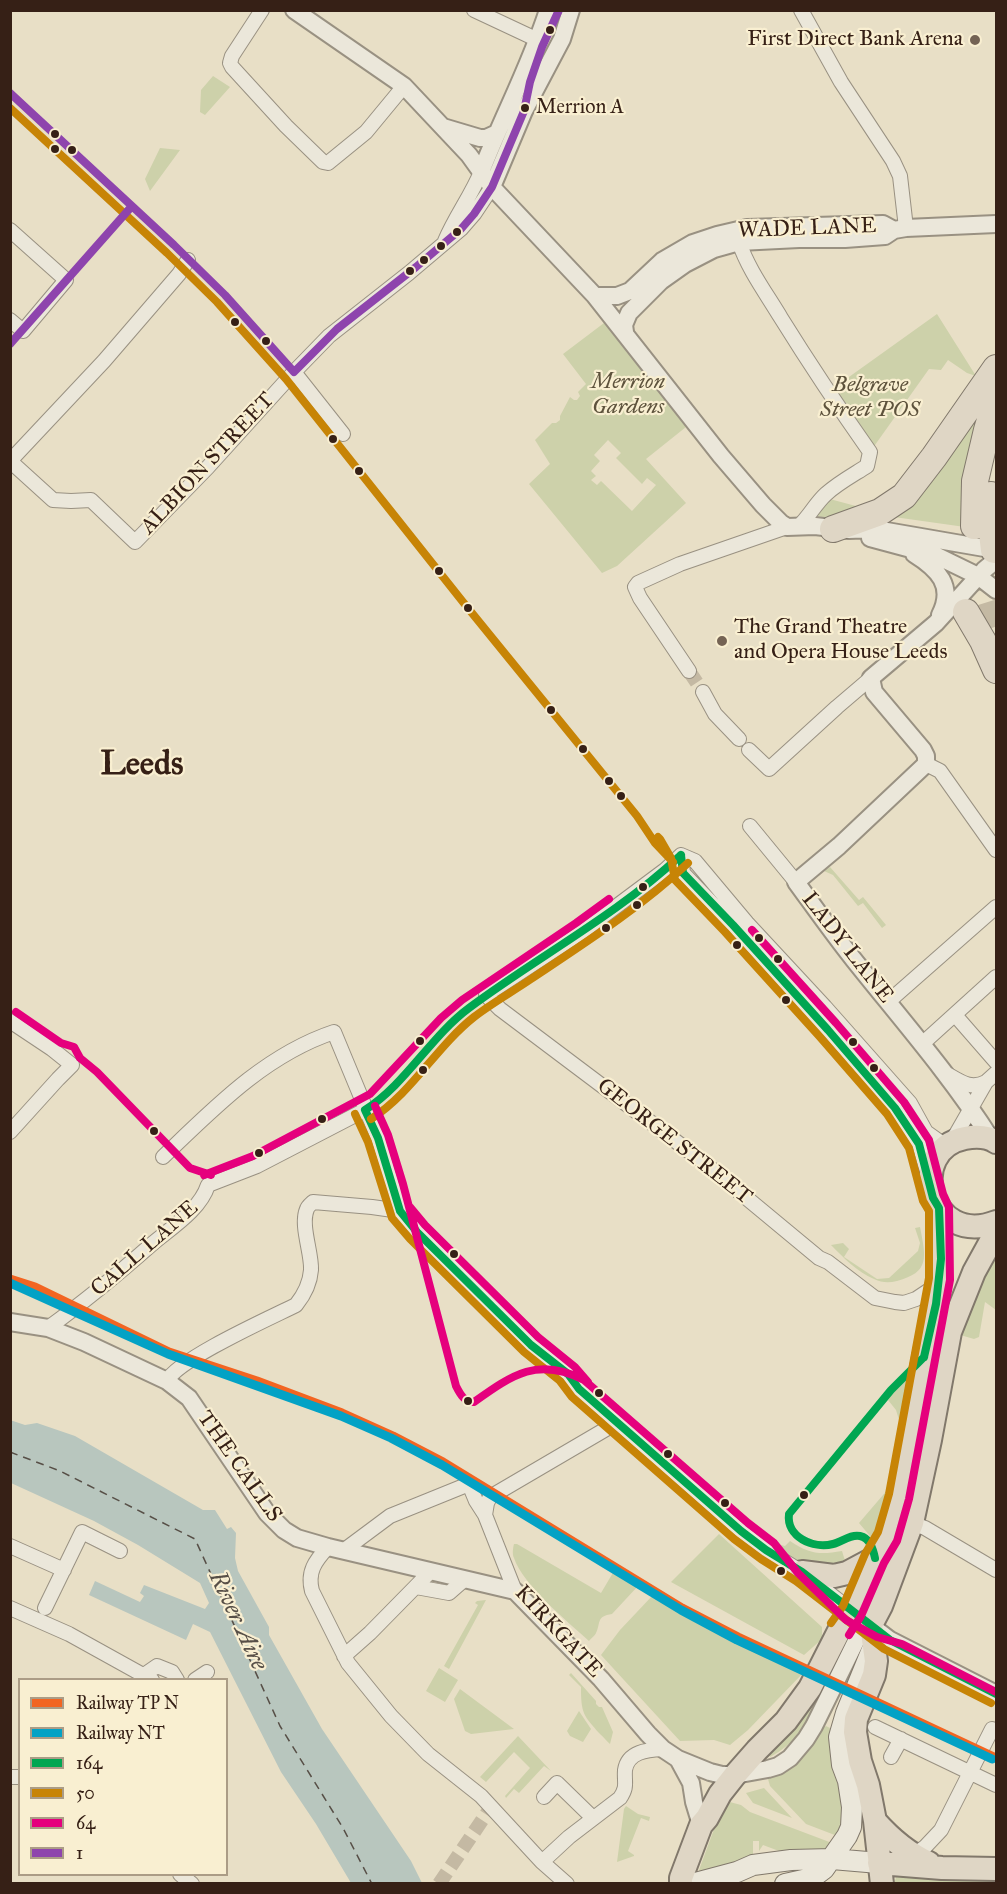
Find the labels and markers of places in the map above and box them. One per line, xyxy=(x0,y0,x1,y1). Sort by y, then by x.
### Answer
unlabelled marker xyxy=(544,24,556,36)
place label: First Direct Bank Arena xyxy=(747,27,963,53)
marker: First Direct Bank Arena xyxy=(968,33,982,47)
place label: Merrion A xyxy=(536,96,624,120)
marker: Merrion A xyxy=(519,102,531,114)
unlabelled marker xyxy=(49,128,61,140)
unlabelled marker xyxy=(49,143,61,155)
unlabelled marker xyxy=(66,144,78,156)
unlabelled marker xyxy=(451,226,463,238)
unlabelled marker xyxy=(435,240,447,252)
unlabelled marker xyxy=(418,254,430,266)
unlabelled marker xyxy=(404,265,416,277)
unlabelled marker xyxy=(229,316,241,328)
unlabelled marker xyxy=(260,335,272,347)
unlabelled marker xyxy=(327,433,339,445)
unlabelled marker xyxy=(353,465,365,477)
unlabelled marker xyxy=(433,565,445,577)
unlabelled marker xyxy=(462,602,474,614)
place label: The Grand Theatre and Opera House Leeds xyxy=(734,615,948,666)
marker: The Grand Theatre and Opera House Leeds xyxy=(715,634,729,648)
unlabelled marker xyxy=(545,704,557,716)
unlabelled marker xyxy=(577,743,589,755)
unlabelled marker xyxy=(603,775,615,787)
unlabelled marker xyxy=(615,790,627,802)
unlabelled marker xyxy=(637,881,649,893)
unlabelled marker xyxy=(631,899,643,911)
unlabelled marker xyxy=(600,922,612,934)
unlabelled marker xyxy=(753,932,765,944)
unlabelled marker xyxy=(731,939,743,951)
unlabelled marker xyxy=(772,953,784,965)
unlabelled marker xyxy=(780,994,792,1006)
unlabelled marker xyxy=(414,1035,426,1047)
unlabelled marker xyxy=(847,1036,859,1048)
unlabelled marker xyxy=(868,1062,880,1074)
unlabelled marker xyxy=(417,1064,429,1076)
unlabelled marker xyxy=(316,1113,328,1125)
unlabelled marker xyxy=(148,1125,160,1137)
unlabelled marker xyxy=(253,1147,265,1159)
unlabelled marker xyxy=(448,1248,460,1260)
unlabelled marker xyxy=(593,1387,605,1399)
unlabelled marker xyxy=(462,1395,474,1407)
unlabelled marker xyxy=(662,1448,674,1460)
unlabelled marker xyxy=(798,1489,810,1501)
unlabelled marker xyxy=(719,1497,731,1509)
unlabelled marker xyxy=(775,1565,787,1577)

